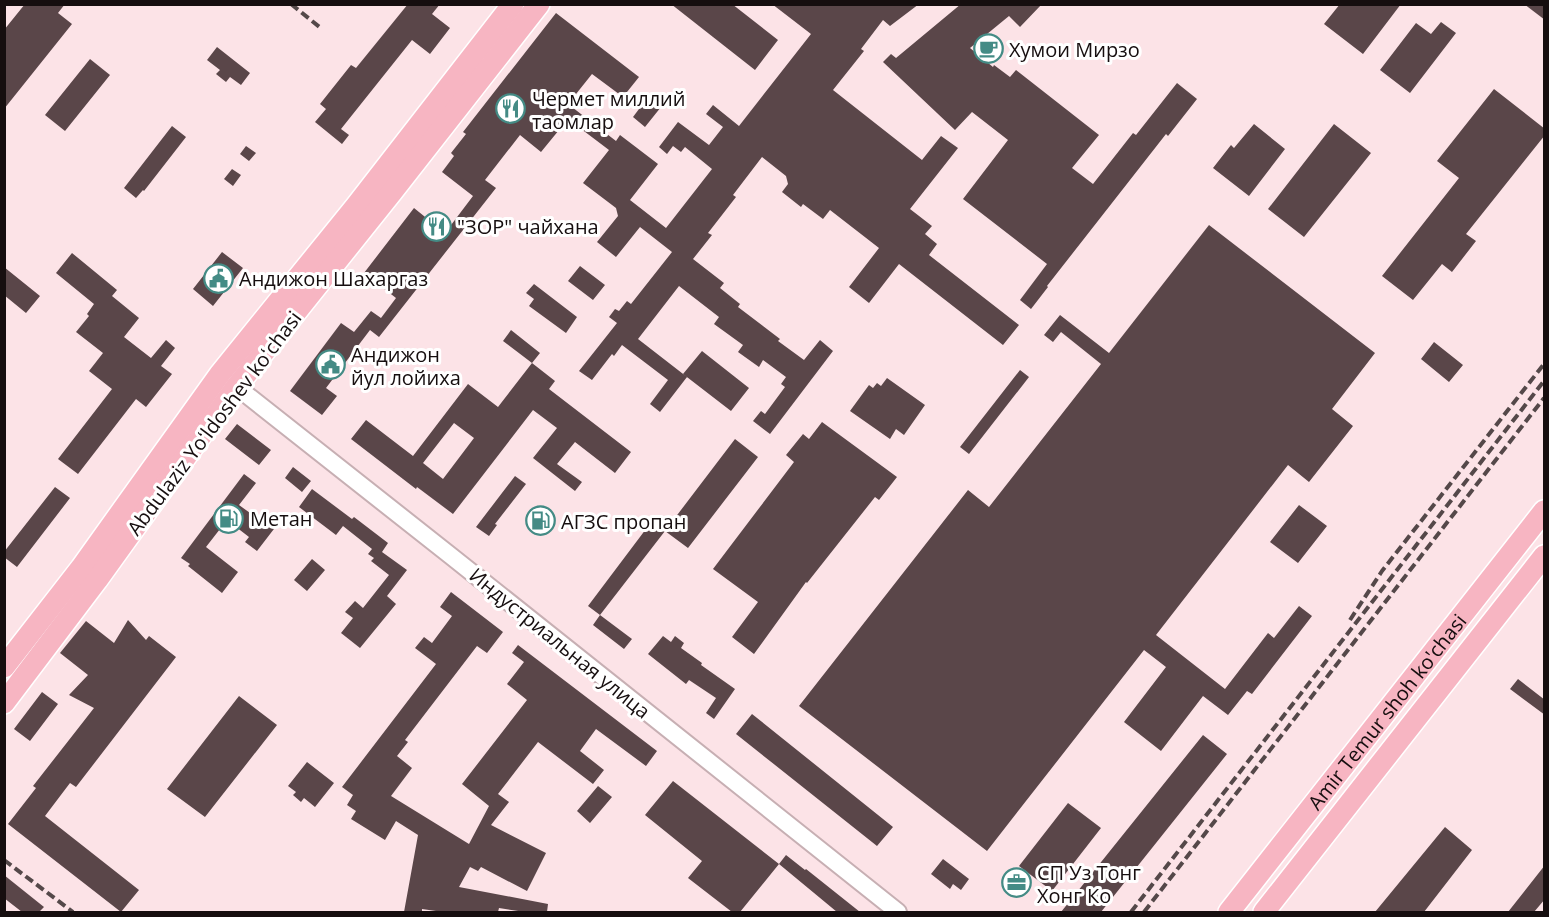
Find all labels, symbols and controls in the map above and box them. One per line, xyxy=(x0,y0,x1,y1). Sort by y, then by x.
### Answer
cafe icon: Хумои Мирзо xyxy=(972,33,1004,65)
place label: Хумои Мирзо xyxy=(1009,36,1140,63)
place label: Чермет миллий таомлар xyxy=(532,85,686,135)
restaurant icon: Чермет миллий таомлар xyxy=(495,93,527,125)
restaurant icon: "ЗОР" чайхана xyxy=(420,210,452,242)
place label: "ЗОР" чайхана xyxy=(457,213,599,240)
public building icon: Андижон Шахаргаз xyxy=(202,262,234,294)
place label: Андижон Шахаргаз xyxy=(239,265,428,292)
street label: Abdulaziz Yoʻldoshev koʻchasi xyxy=(121,305,307,541)
place label: Андижон йул лойиха xyxy=(351,341,461,391)
public building icon: Андижон йул лойиха xyxy=(314,349,346,381)
fuel station icon: Метан xyxy=(213,502,245,534)
place label: Метан xyxy=(250,505,312,532)
fuel station icon: АГЗС пропан xyxy=(524,505,556,537)
place label: АГЗС пропан xyxy=(561,508,686,535)
street label: Индустриальная улица xyxy=(464,562,656,724)
street label: Amir Temur shoh ko'chasi xyxy=(1301,608,1472,815)
place label: СП Уз Тонг Хонг Ко xyxy=(1037,859,1141,909)
office icon: СП Уз Тонг Хонг Ко xyxy=(1000,867,1032,899)

